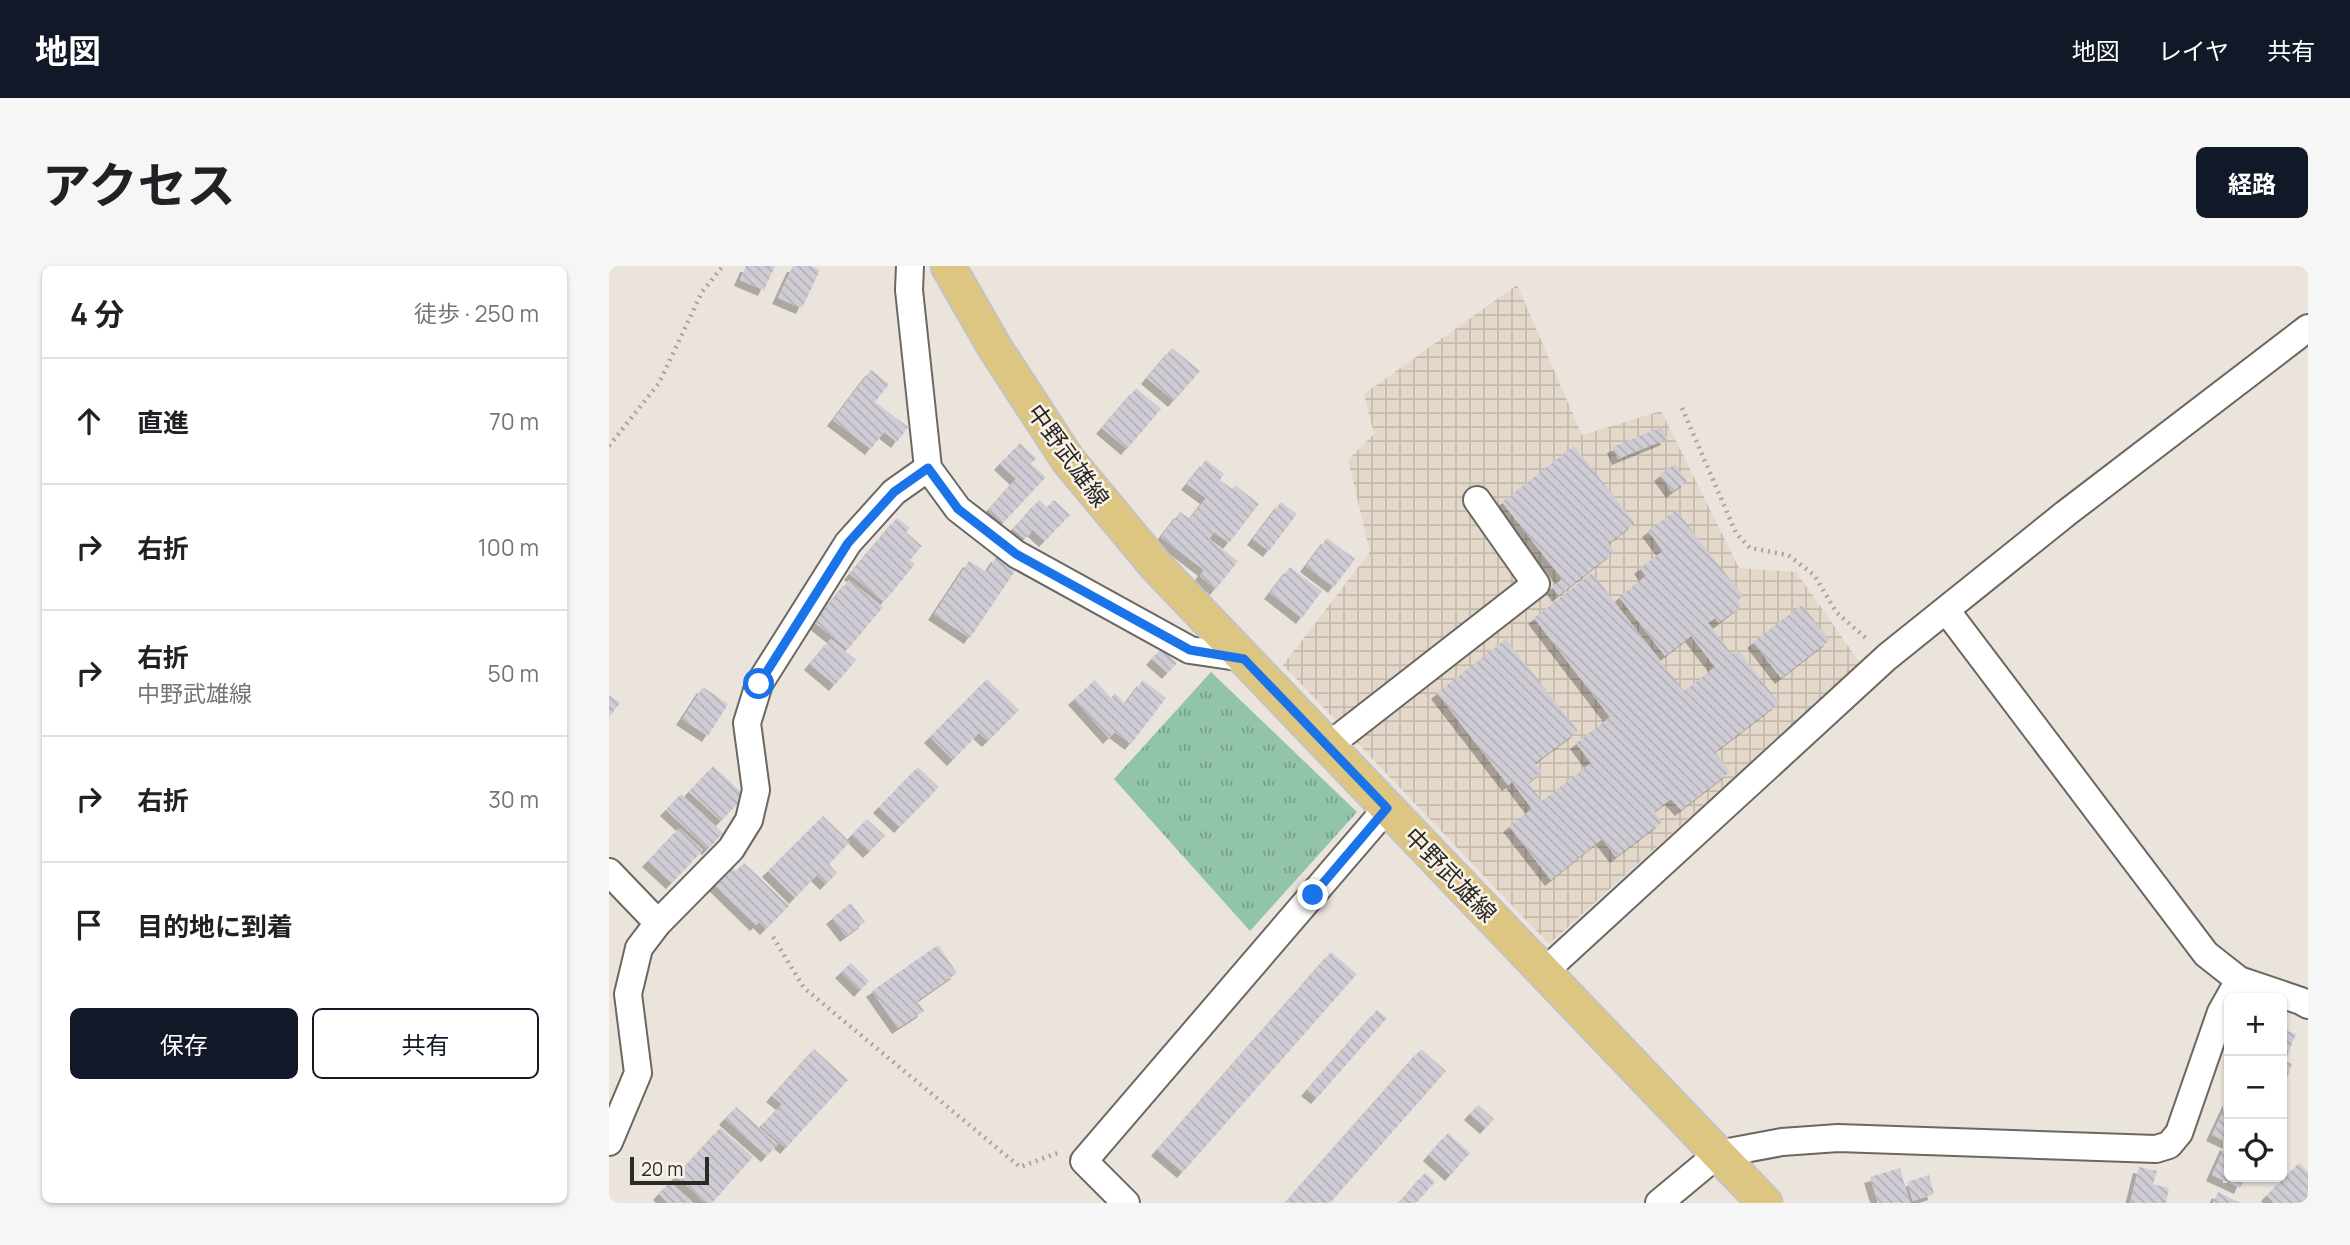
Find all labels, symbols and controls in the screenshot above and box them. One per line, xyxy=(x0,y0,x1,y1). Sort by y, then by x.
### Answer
text: 地図 xyxy=(35,28,101,73)
text: 地図 xyxy=(2072,34,2120,67)
text: レイヤ xyxy=(2158,34,2229,67)
text: 共有 xyxy=(2267,34,2315,67)
button: 経路 xyxy=(2196,147,2308,218)
text: アクセス xyxy=(42,151,236,218)
text: 4 分 xyxy=(70,293,124,334)
text: 徒歩 · 250 m xyxy=(414,297,539,329)
street label: 中野武雄線 xyxy=(1020,397,1118,513)
icon: ahead xyxy=(70,402,108,440)
text: 直進 xyxy=(137,404,189,440)
text: 70 m xyxy=(489,405,539,437)
icon: right xyxy=(70,528,108,566)
text: 右折 xyxy=(137,530,189,566)
text: 100 m xyxy=(478,531,539,563)
text: 右折 xyxy=(137,639,189,675)
icon: right xyxy=(70,654,108,692)
text: 50 m xyxy=(488,657,539,689)
route start xyxy=(743,668,774,699)
text: 中野武雄線 xyxy=(137,677,252,709)
icon: right xyxy=(70,780,108,818)
text: 右折 xyxy=(137,782,189,818)
text: 30 m xyxy=(488,783,539,815)
street label: 中野武雄線 xyxy=(1397,819,1505,929)
route end xyxy=(1297,879,1328,910)
icon: arrive xyxy=(70,906,108,944)
text: 目的地に到着 xyxy=(137,908,293,944)
map controls xyxy=(2224,993,2287,1182)
button: + xyxy=(2224,993,2287,1056)
button: 保存 xyxy=(70,1008,298,1079)
button: 共有 xyxy=(312,1008,539,1079)
button: − xyxy=(2224,1056,2287,1119)
button: locate xyxy=(2224,1119,2287,1182)
scale bar xyxy=(630,1154,709,1186)
text: 20 m xyxy=(641,1156,683,1182)

